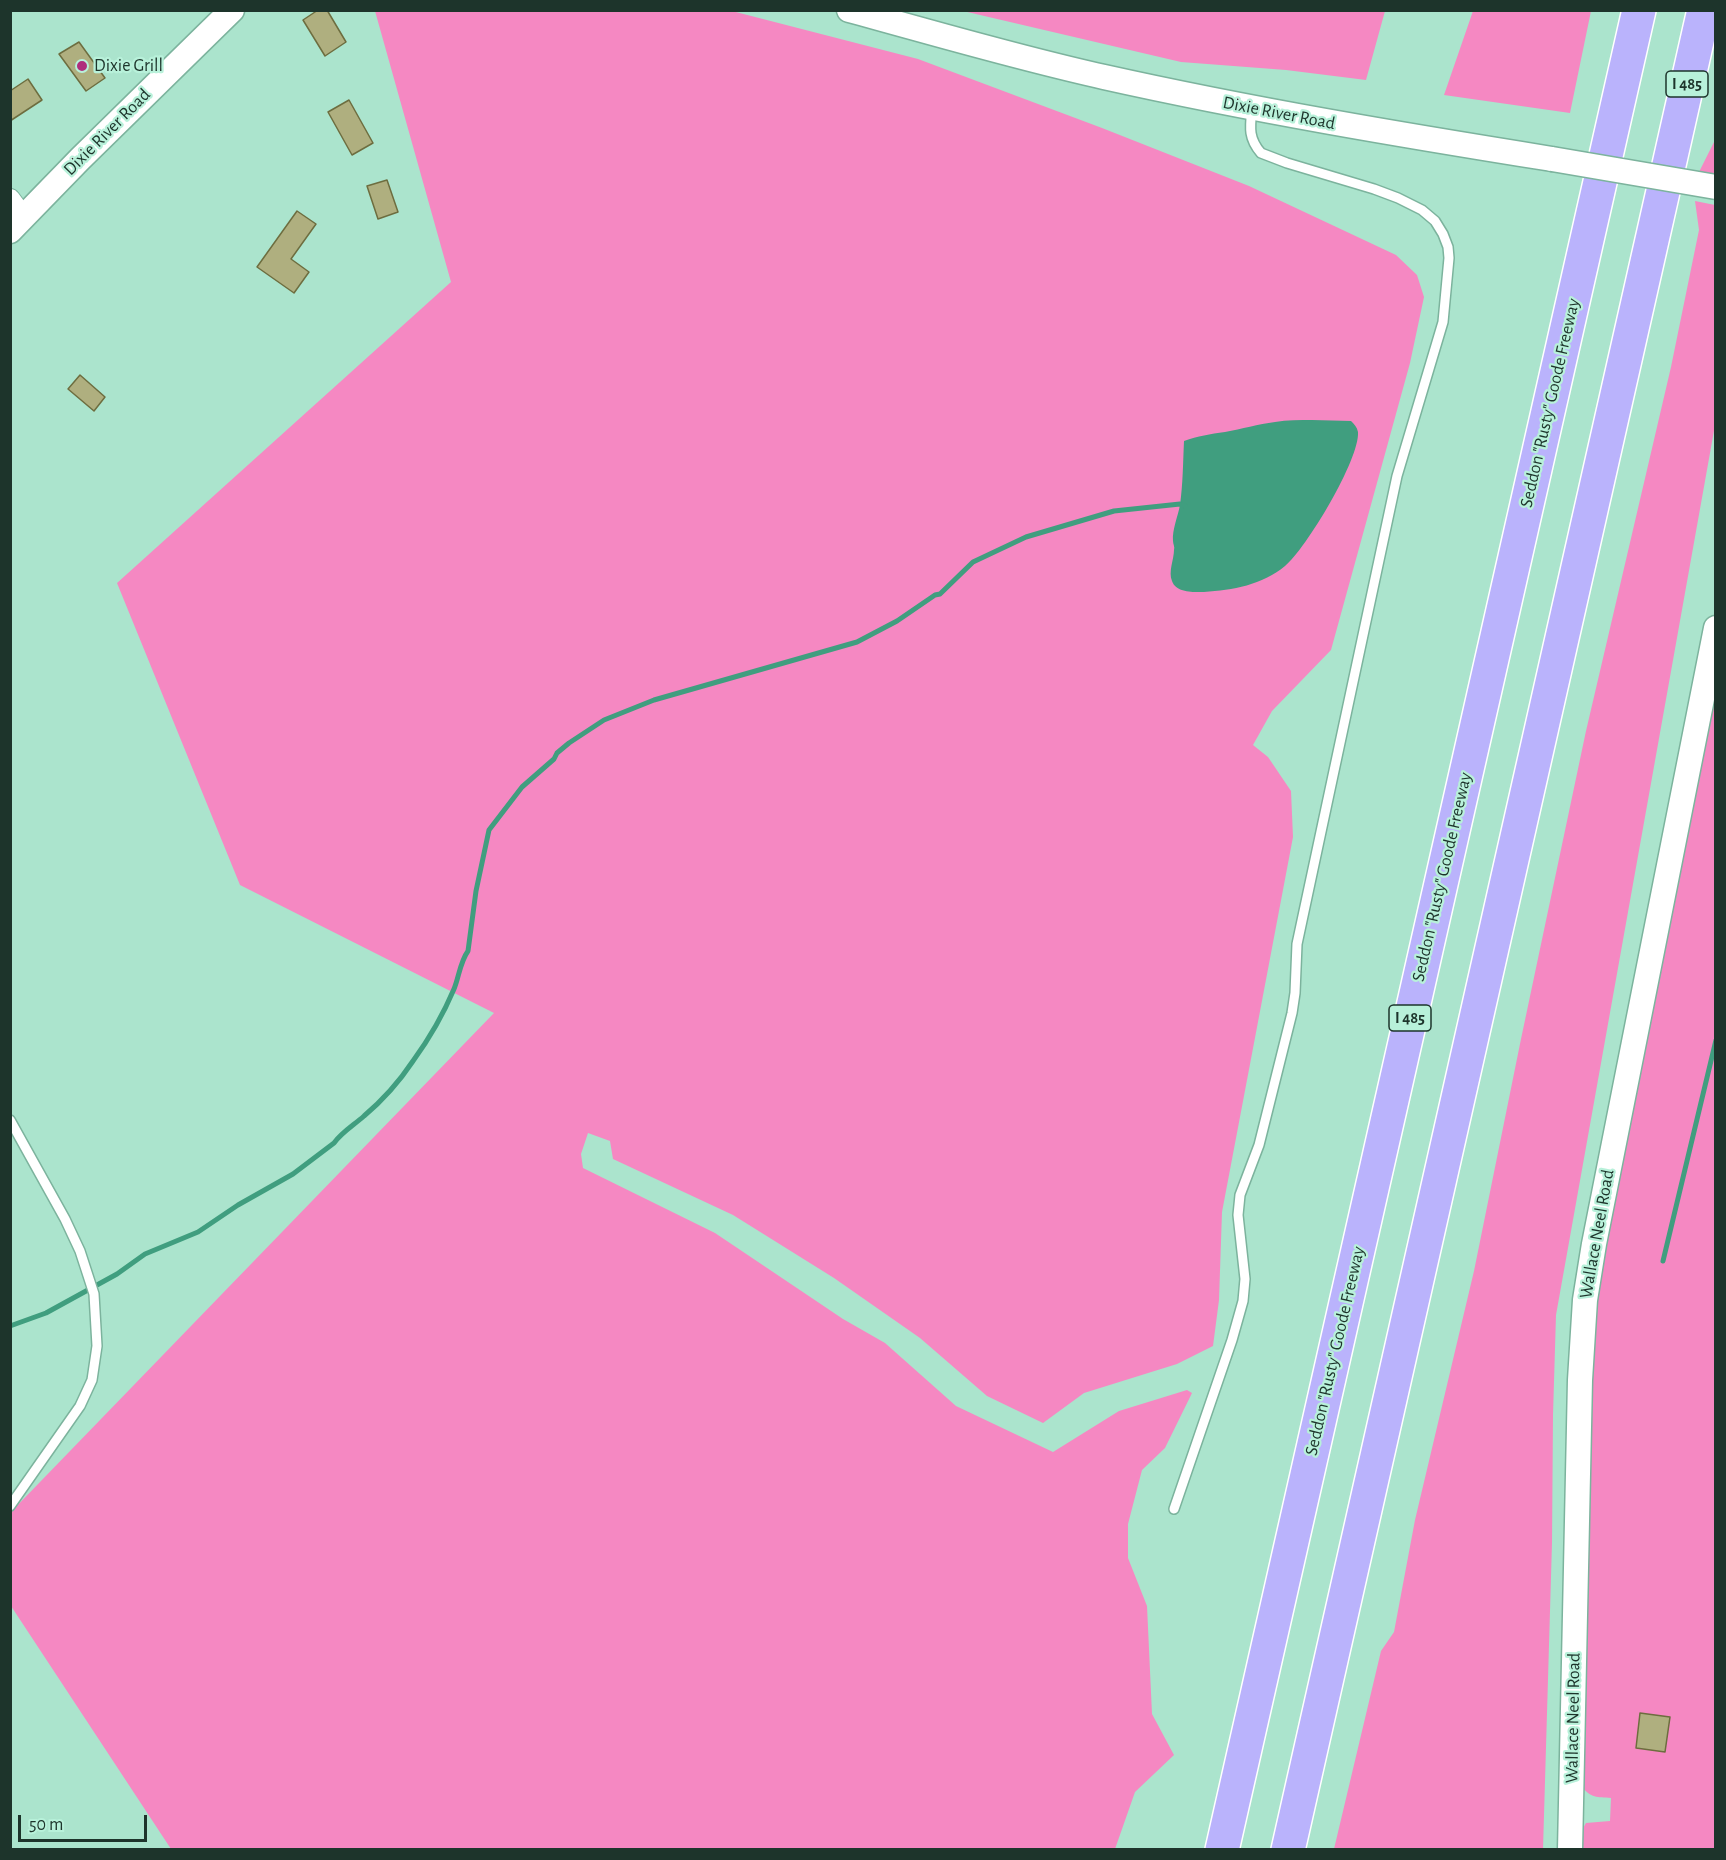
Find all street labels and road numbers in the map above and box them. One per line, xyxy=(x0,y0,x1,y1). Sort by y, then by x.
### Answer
road number: I 485 xyxy=(1666,71,1708,97)
street label: Dixie River Road xyxy=(59,84,155,180)
street label: Dixie River Road xyxy=(1221,92,1337,134)
street label: Seddon "Rusty" Goode Freeway xyxy=(1515,296,1585,510)
street label: Seddon "Rusty" Goode Freeway xyxy=(1407,770,1477,984)
road number: I 485 xyxy=(1389,1005,1431,1031)
street label: Wallace Neel Road xyxy=(1575,1168,1619,1300)
street label: Seddon "Rusty" Goode Freeway xyxy=(1300,1244,1370,1458)
street label: Wallace Neel Road xyxy=(1561,1653,1585,1783)

